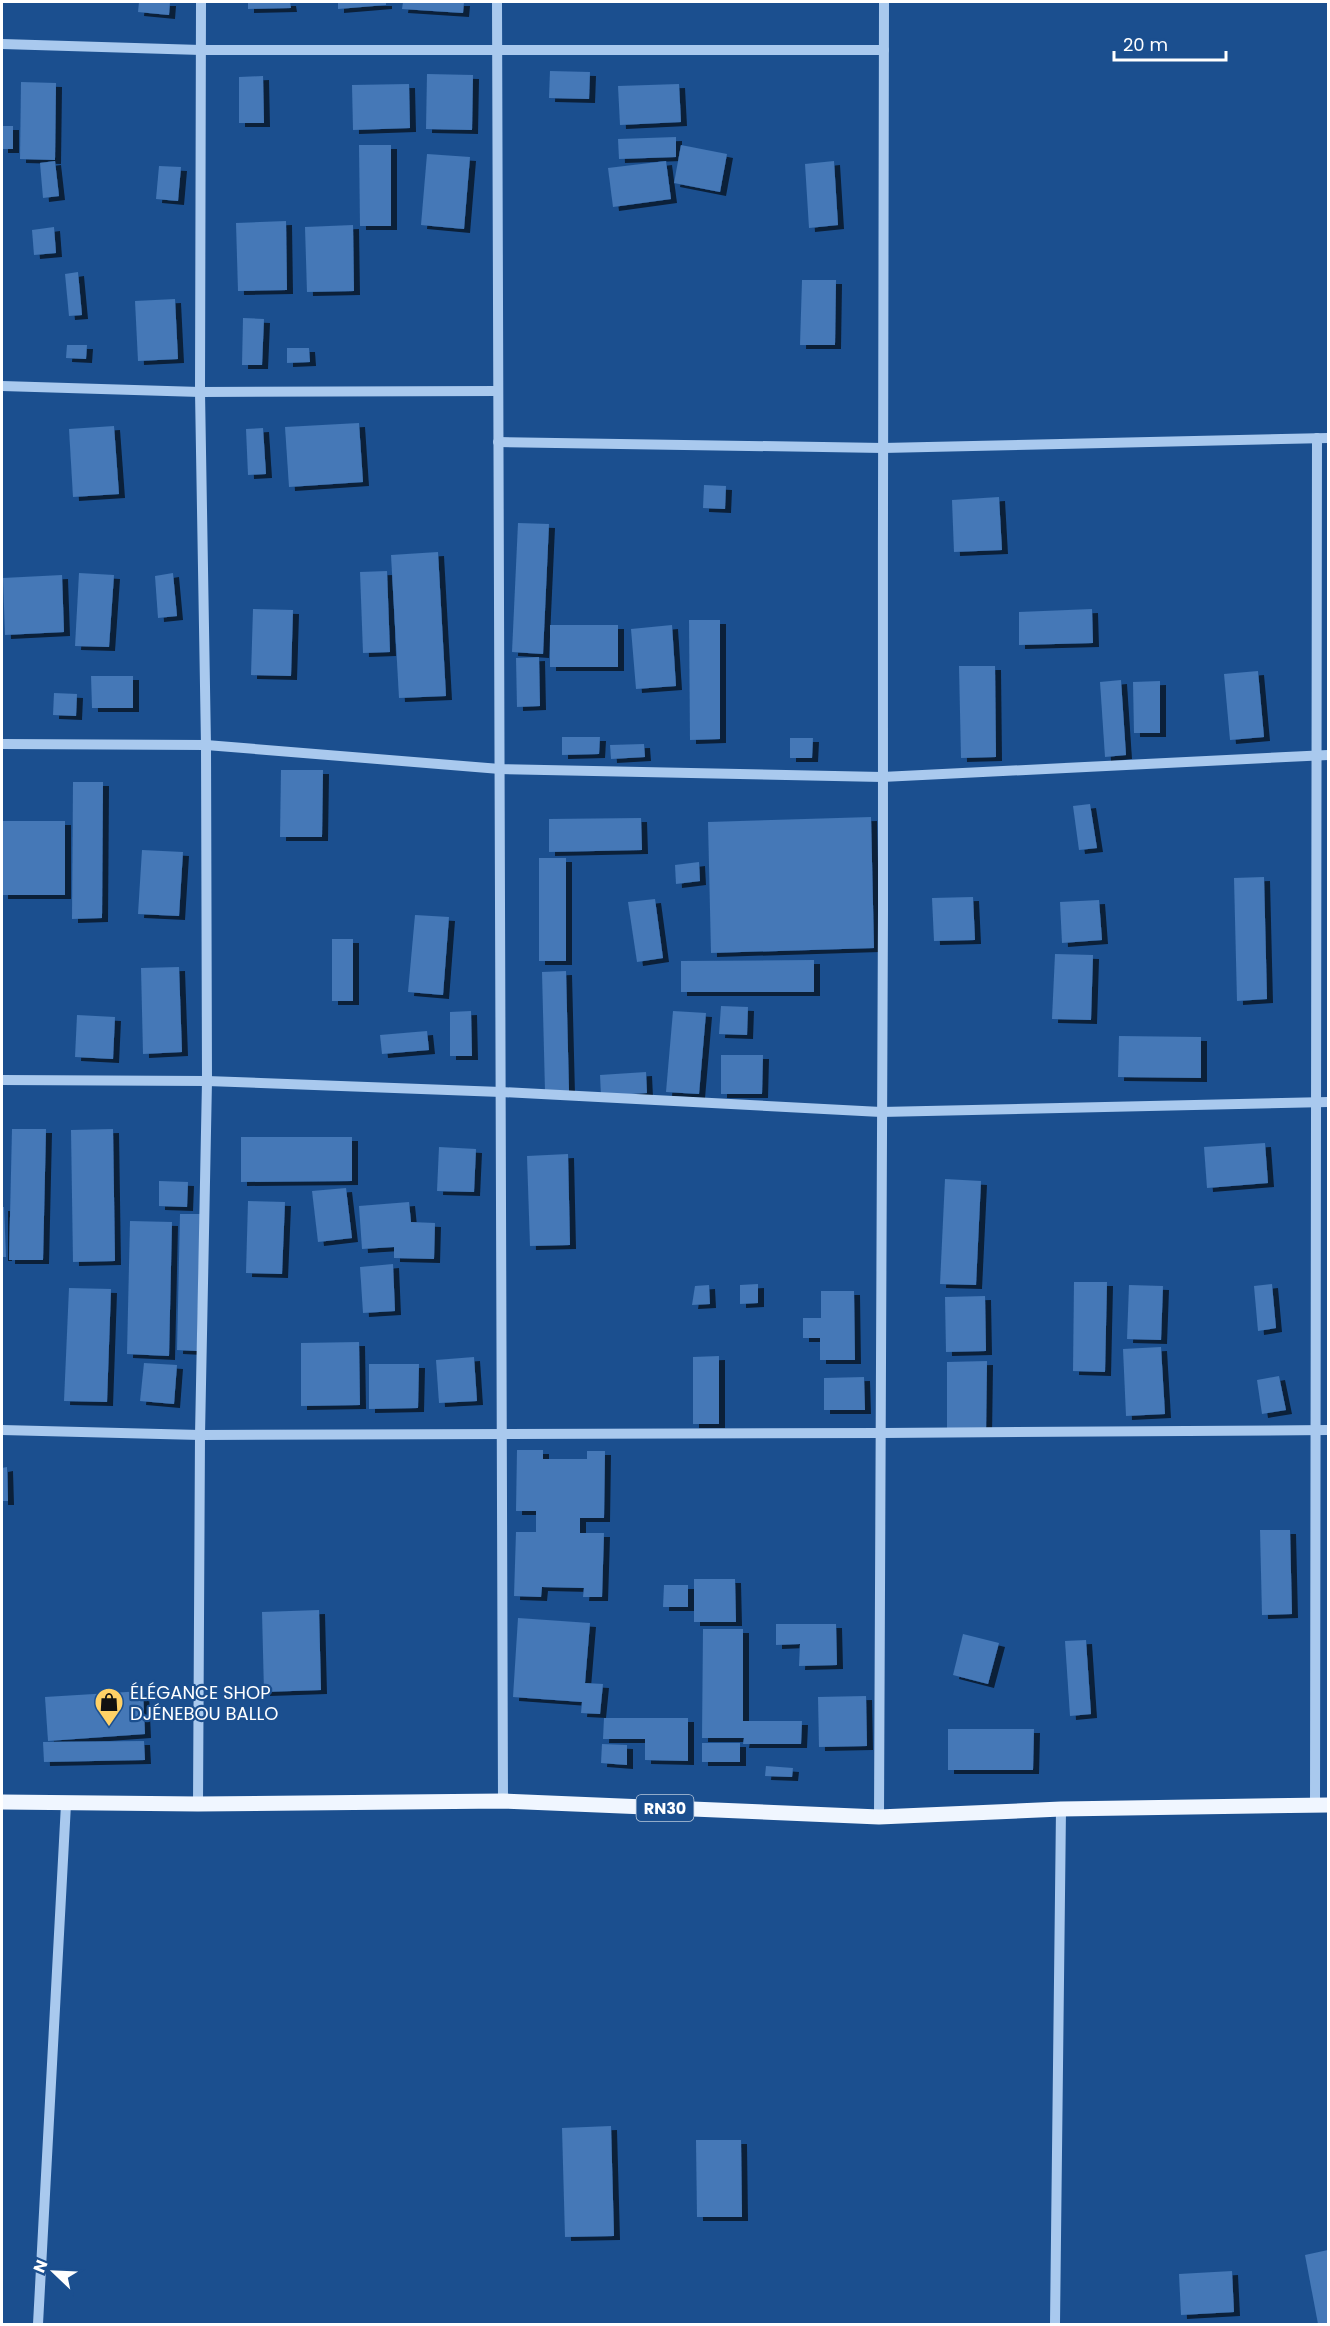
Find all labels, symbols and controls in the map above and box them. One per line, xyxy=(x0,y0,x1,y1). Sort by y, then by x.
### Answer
scale bar xyxy=(1114,24,1226,62)
text: 20 m xyxy=(1123,32,1168,57)
place label: ÉLÉGANCE SHOP DJÉNEBOU BALLO xyxy=(130,1680,278,1726)
shop icon: ÉLÉGANCE SHOP DJÉNEBOU BALLO xyxy=(93,1686,125,1728)
road number: RN30 xyxy=(636,1795,694,1821)
north arrow xyxy=(24,2242,84,2302)
text: N xyxy=(28,2256,54,2276)

